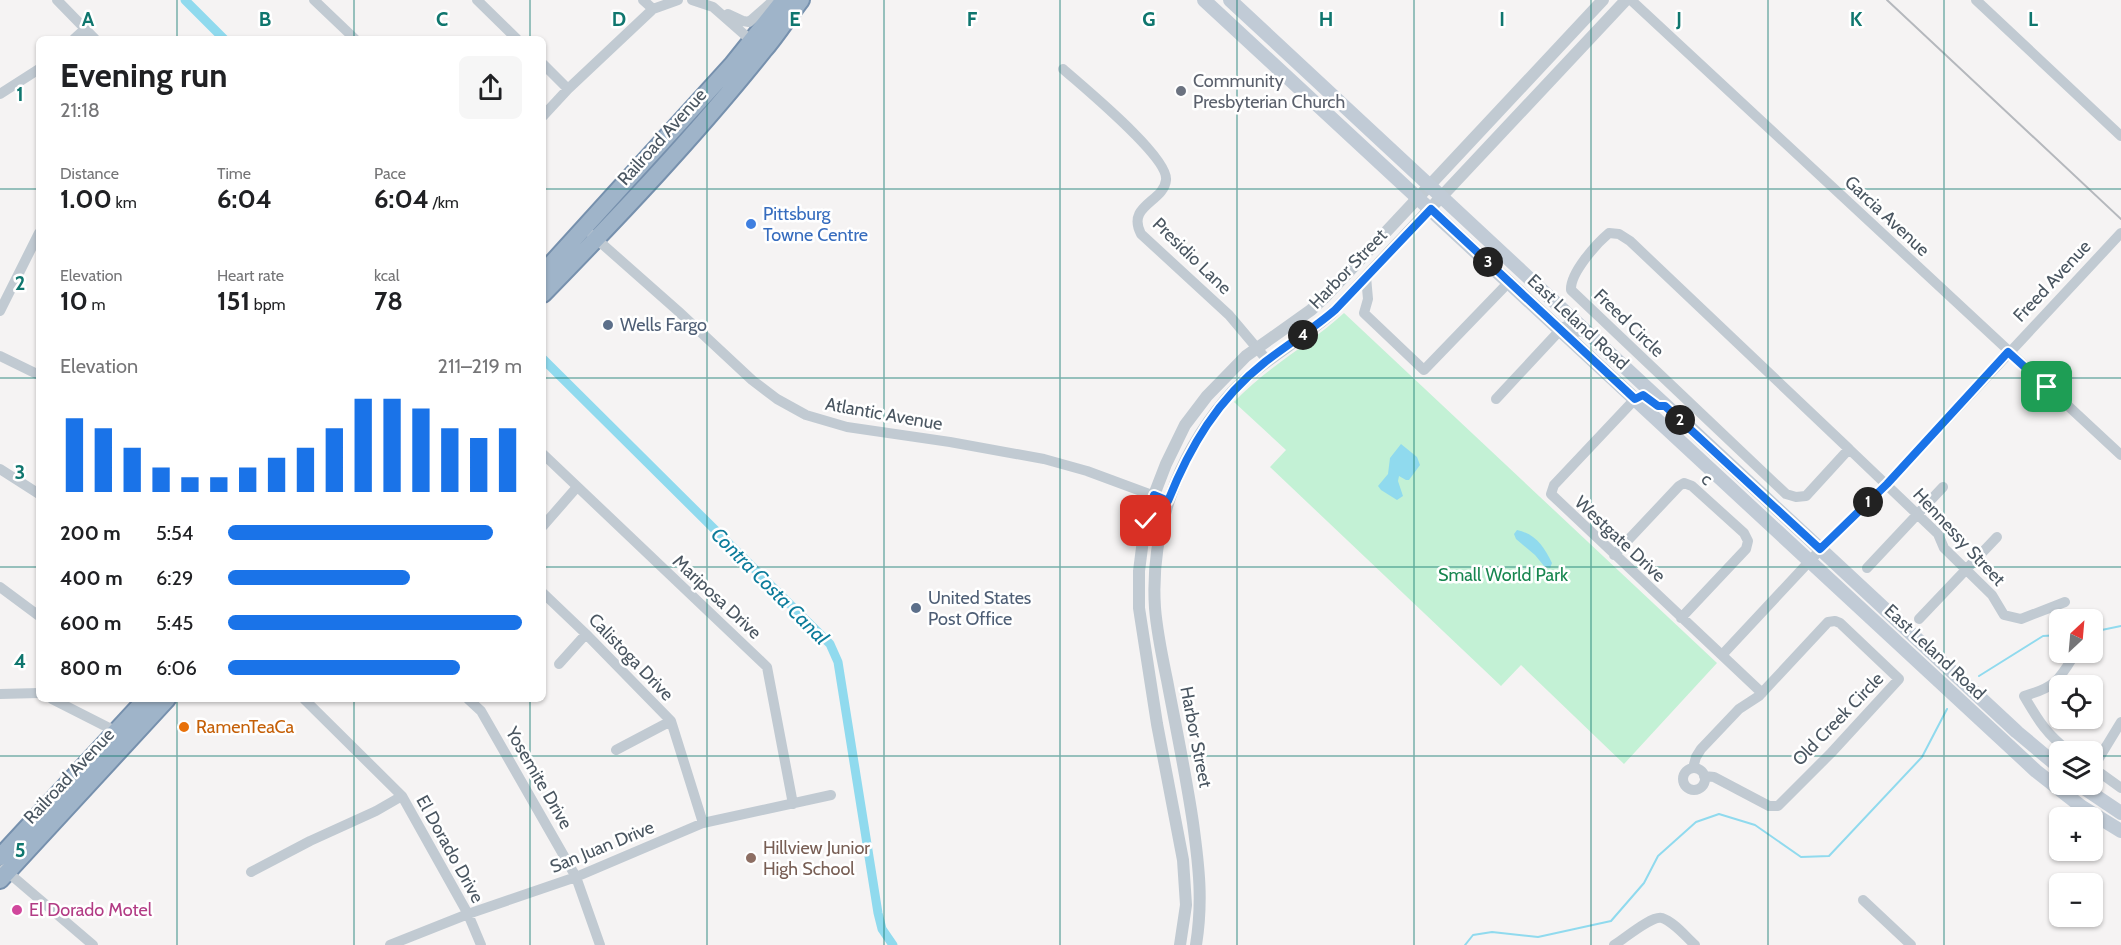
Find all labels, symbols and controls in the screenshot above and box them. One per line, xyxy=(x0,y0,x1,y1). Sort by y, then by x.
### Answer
text: A xyxy=(82,7,95,31)
text: B xyxy=(259,7,271,31)
text: C xyxy=(436,7,448,31)
text: D xyxy=(612,7,626,31)
text: E xyxy=(789,7,801,31)
text: F xyxy=(967,7,978,31)
text: G xyxy=(1142,7,1156,31)
text: H xyxy=(1319,7,1333,31)
text: I xyxy=(1499,7,1505,31)
text: J xyxy=(1675,7,1682,31)
text: K xyxy=(1850,7,1863,31)
text: L xyxy=(2028,7,2038,31)
text: Evening run xyxy=(60,55,227,95)
button: share xyxy=(459,56,522,119)
place label: Community Presbyterian Church xyxy=(1193,70,1345,113)
text: 1 xyxy=(16,82,24,106)
street label: Railroad Avenue xyxy=(613,84,711,190)
marker: Community Presbyterian Church xyxy=(1174,84,1188,98)
text: 21:18 xyxy=(60,98,100,122)
text: Distance xyxy=(60,164,119,183)
text: Time xyxy=(217,164,251,183)
text: Pace xyxy=(374,164,406,183)
street label: Garcia Avenue xyxy=(1840,171,1934,261)
text: 1.00 xyxy=(60,183,112,215)
text: 6:04 xyxy=(217,183,272,215)
text: 6:04 xyxy=(374,183,429,215)
text: km xyxy=(112,193,137,212)
text: /km xyxy=(429,193,459,212)
place label: Pittsburg Towne Centre xyxy=(763,203,868,246)
street label: Presidio Lane xyxy=(1148,213,1236,299)
marker: Pittsburg Towne Centre xyxy=(744,217,758,231)
street label: Harbor Street xyxy=(1304,224,1392,314)
street label: Freed Avenue xyxy=(2009,236,2095,326)
pin: 3 xyxy=(1473,247,1503,277)
text: 3 xyxy=(1484,252,1492,271)
text: Elevation xyxy=(60,266,123,285)
text: Heart rate xyxy=(217,266,284,285)
text: kcal xyxy=(374,266,400,285)
street label: East Leland Road xyxy=(1523,270,1633,374)
text: 2 xyxy=(15,271,25,295)
street label: Freed Circle xyxy=(1589,284,1669,362)
text: 10 xyxy=(60,285,88,317)
text: 151 xyxy=(217,285,250,317)
text: 78 xyxy=(374,285,403,317)
text: m xyxy=(88,295,106,314)
text: bpm xyxy=(250,295,286,314)
place label: Wells Fargo xyxy=(620,314,707,336)
marker: Wells Fargo xyxy=(601,318,615,332)
pin: 4 xyxy=(1288,320,1318,350)
text: 4 xyxy=(1298,325,1308,344)
text: Elevation xyxy=(60,354,138,378)
text: 211–219 m xyxy=(438,354,522,378)
pin xyxy=(2021,361,2072,412)
icon: arrive xyxy=(2030,370,2063,403)
street label: Atlantic Avenue xyxy=(824,393,944,435)
pin: 2 xyxy=(1665,405,1695,435)
text: 2 xyxy=(1676,410,1684,429)
text: 3 xyxy=(15,460,25,484)
street label: c xyxy=(1697,468,1717,490)
street label: Hennessy Street xyxy=(1908,484,2010,590)
pin: 1 xyxy=(1853,487,1883,517)
street label: Westgate Drive xyxy=(1570,491,1670,587)
text: 1 xyxy=(1865,492,1871,511)
pin xyxy=(1120,495,1171,546)
icon: check xyxy=(1129,504,1162,537)
text: 200 m xyxy=(60,521,121,545)
text: 5:54 xyxy=(156,521,193,545)
water label: Contra Costa Canal xyxy=(706,522,834,650)
street label: Mariposa Drive xyxy=(668,550,766,644)
park label: Small World Park xyxy=(1438,564,1569,586)
text: 400 m xyxy=(60,566,123,590)
text: 6:29 xyxy=(156,566,193,590)
place label: United States Post Office xyxy=(928,587,1031,630)
street label: East Leland Road xyxy=(1880,600,1990,704)
marker: United States Post Office xyxy=(909,601,923,615)
street label: Calistoga Drive xyxy=(584,609,678,705)
north arrow xyxy=(2049,609,2103,663)
map controls xyxy=(2049,609,2103,927)
text: 600 m xyxy=(60,611,121,635)
text: 5:45 xyxy=(156,611,193,635)
text: 4 xyxy=(14,649,26,673)
text: 800 m xyxy=(60,656,122,680)
text: 6:06 xyxy=(156,656,197,680)
street label: Old Creek Circle xyxy=(1788,668,1888,770)
button: locate xyxy=(2049,675,2103,729)
street label: Harbor Street xyxy=(1175,684,1217,790)
place label: RamenTeaCa xyxy=(196,716,295,738)
marker: RamenTeaCa xyxy=(177,720,191,734)
street label: Yosemite Drive xyxy=(500,722,577,833)
street label: Railroad Avenue xyxy=(19,724,119,828)
button: layers xyxy=(2049,741,2103,795)
street label: El Dorado Drive xyxy=(411,791,489,907)
button: + xyxy=(2049,807,2103,861)
street label: San Juan Drive xyxy=(547,816,657,878)
place label: Hillview Junior High School xyxy=(763,837,870,880)
text: 5 xyxy=(15,838,25,862)
marker: Hillview Junior High School xyxy=(744,851,758,865)
button: − xyxy=(2049,873,2103,927)
place label: El Dorado Motel xyxy=(29,899,153,921)
marker: El Dorado Motel xyxy=(10,903,24,917)

